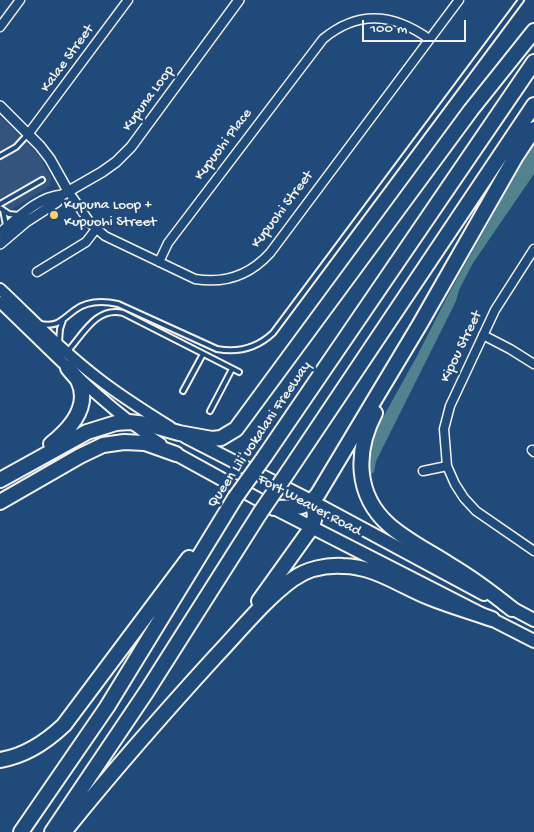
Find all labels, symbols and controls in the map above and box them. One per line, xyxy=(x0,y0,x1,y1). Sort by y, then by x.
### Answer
scale bar xyxy=(364,10,468,42)
text: 100 m xyxy=(370,20,407,38)
street label: Kalae Street xyxy=(37,22,99,96)
street label: Kupuna Loop xyxy=(119,62,179,136)
street label: Kupuohi Place xyxy=(191,106,257,184)
street label: Kupuohi Street xyxy=(248,168,318,252)
place label: Kupuna Loop + Kupuohi Street xyxy=(64,197,156,232)
marker: Kupuna Loop + Kupuohi Street xyxy=(48,209,60,221)
street label: Kipou Street xyxy=(437,308,487,386)
street label: Queen Liliʻuokalani Freeway xyxy=(204,358,316,512)
street label: Fort Weaver Road xyxy=(254,471,364,541)

